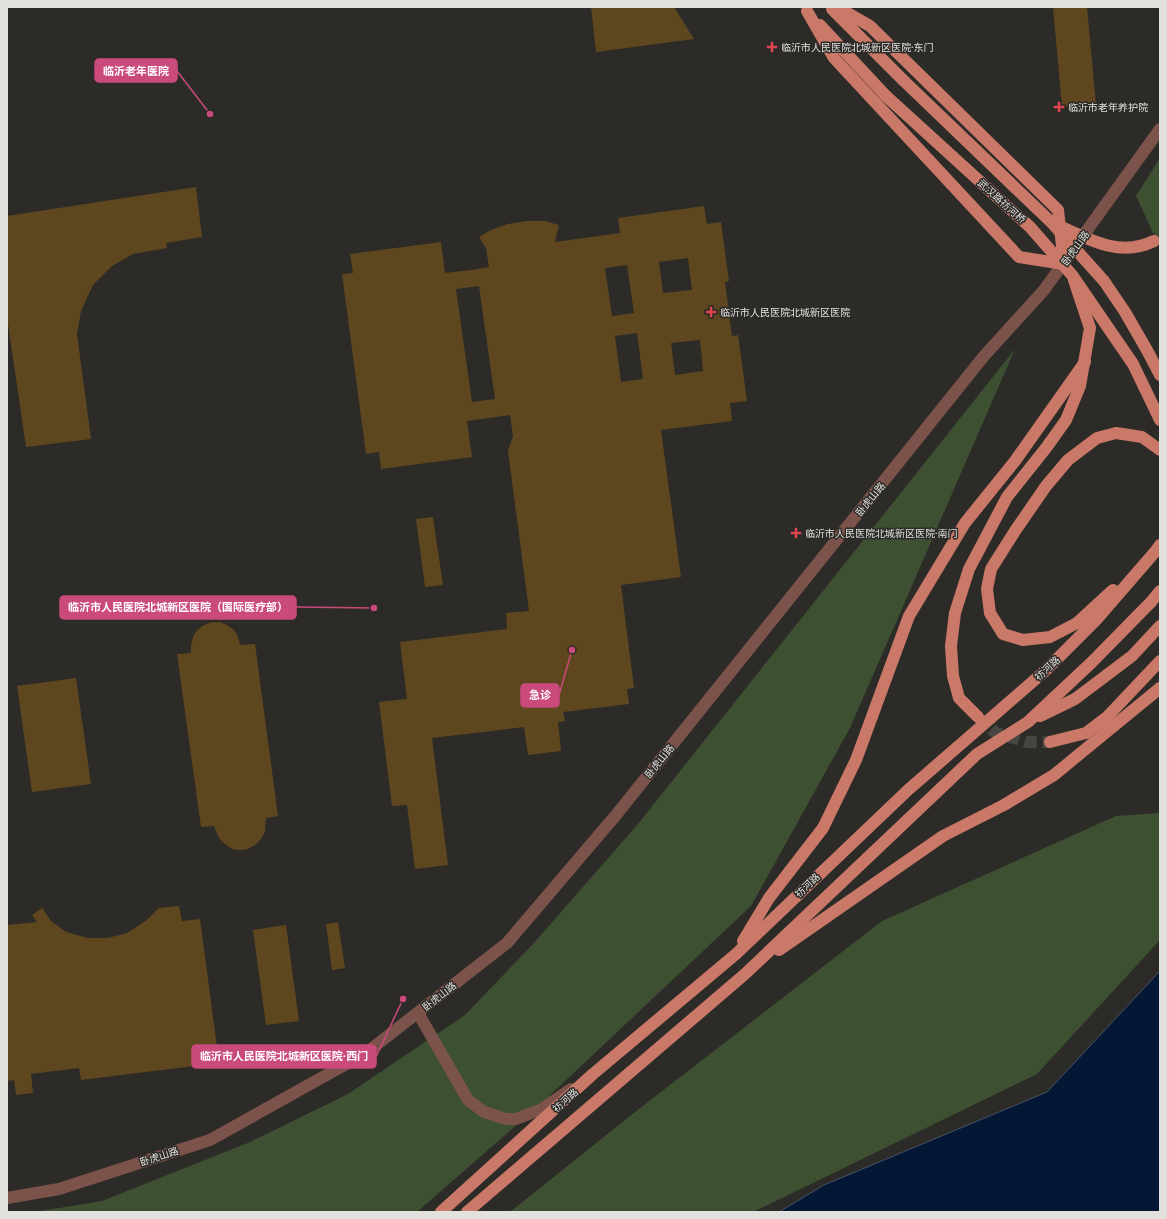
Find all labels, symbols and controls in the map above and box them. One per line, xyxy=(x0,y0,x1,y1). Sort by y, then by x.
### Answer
place label: 临沂市人民医院北城新区医院·东门 xyxy=(781,40,934,54)
marker: 临沂市人民医院北城新区医院·东门 xyxy=(766,41,778,53)
callout: 临沂老年医院 xyxy=(95,59,177,82)
text: 临沂老年医院 xyxy=(103,63,169,78)
place label: 临沂市老年养护院 xyxy=(1068,100,1148,114)
marker: 临沂市老年养护院 xyxy=(1053,101,1065,113)
street label: 武汉路祊河桥 xyxy=(975,176,1029,226)
street label: 卧虎山路 xyxy=(1058,228,1092,268)
place label: 临沂市人民医院北城新区医院 xyxy=(720,305,850,319)
marker: 临沂市人民医院北城新区医院 xyxy=(705,306,717,318)
street label: 卧虎山路 xyxy=(852,479,888,519)
place label: 临沂市人民医院北城新区医院·南门 xyxy=(805,526,958,540)
marker: 临沂市人民医院北城新区医院·南门 xyxy=(790,527,802,539)
callout: 临沂市人民医院北城新区医院（国际医疗部） xyxy=(60,596,296,619)
text: 临沂市人民医院北城新区医院（国际医疗部） xyxy=(68,599,288,614)
street label: 祊河路 xyxy=(1031,653,1063,683)
callout: 急诊 xyxy=(521,684,559,707)
text: 急诊 xyxy=(529,687,552,702)
street label: 卧虎山路 xyxy=(641,741,677,781)
street label: 祊河路 xyxy=(791,870,823,900)
street label: 卧虎山路 xyxy=(419,978,459,1014)
callout: 临沂市人民医院北城新区医院·西门 xyxy=(192,1045,376,1068)
text: 临沂市人民医院北城新区医院·西门 xyxy=(200,1048,368,1063)
street label: 祊河路 xyxy=(549,1085,581,1115)
street label: 卧虎山路 xyxy=(138,1143,180,1169)

